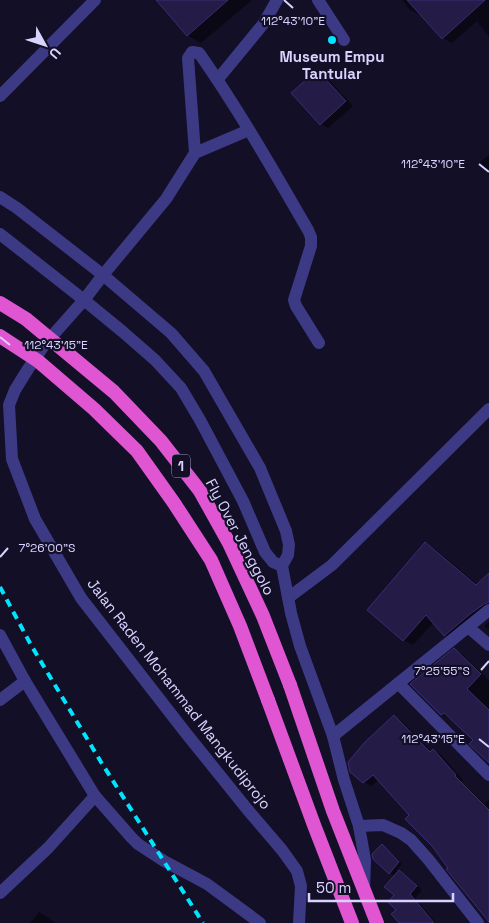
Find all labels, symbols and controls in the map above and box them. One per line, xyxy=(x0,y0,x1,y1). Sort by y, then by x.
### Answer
text: 112°43'10"E xyxy=(261,13,325,29)
north arrow xyxy=(20,20,70,70)
marker: Museum Empu Tantular xyxy=(326,34,338,46)
text: U xyxy=(45,44,65,63)
place label: Museum Empu Tantular xyxy=(280,47,384,83)
text: 112°43'10"E xyxy=(401,156,465,172)
text: 112°43'15"E xyxy=(24,337,88,353)
road number: 1 xyxy=(172,454,190,478)
street label: Fly Over Jenggolo xyxy=(202,475,279,598)
text: 7°26'00"S xyxy=(19,540,75,556)
street label: Jalan Raden Mohammad Mangkudiprojo xyxy=(83,574,276,813)
text: 7°25'55"S xyxy=(414,663,470,679)
text: 112°43'15"E xyxy=(401,731,465,747)
scale bar xyxy=(309,870,453,902)
text: 50 m xyxy=(316,878,351,897)

